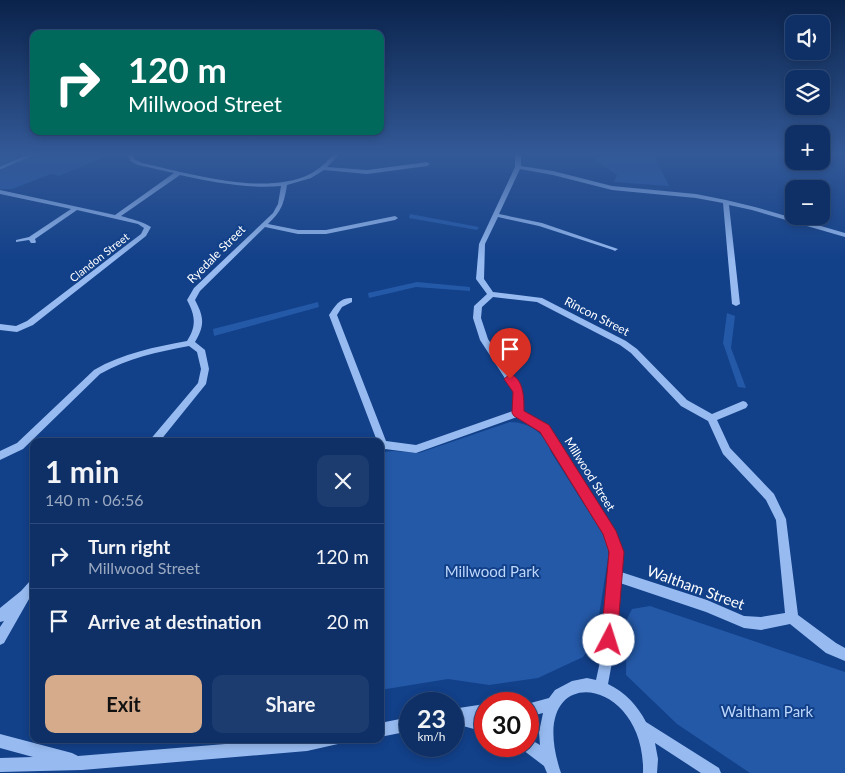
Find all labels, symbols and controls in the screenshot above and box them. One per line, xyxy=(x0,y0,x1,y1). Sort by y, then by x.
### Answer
map controls xyxy=(785,15,830,225)
button: sound xyxy=(785,15,830,60)
text: 120 m xyxy=(128,48,227,90)
icon: right xyxy=(45,50,110,115)
button: layers xyxy=(785,70,830,115)
text: Millwood Street xyxy=(128,90,282,117)
button: + xyxy=(785,125,830,170)
button: − xyxy=(785,180,830,225)
street label: Ryedale Street xyxy=(184,221,249,286)
street label: Clandon Street xyxy=(67,230,131,284)
street label: Rincon Street xyxy=(562,293,633,339)
pin xyxy=(489,328,531,379)
icon: arrive xyxy=(496,335,524,363)
street label: Millwood Street xyxy=(561,434,619,514)
text: 1 min xyxy=(45,453,119,489)
button: close xyxy=(317,455,369,507)
text: 140 m · 06:56 xyxy=(45,490,144,509)
text: Turn right xyxy=(88,535,170,558)
icon: right xyxy=(45,542,73,570)
text: 120 m xyxy=(315,545,369,568)
text: Millwood Street xyxy=(88,558,200,577)
street label: Waltham Street xyxy=(645,561,748,613)
park label: Millwood Park xyxy=(445,562,540,580)
icon: arrive xyxy=(45,607,73,635)
text: Arrive at destination xyxy=(88,610,261,633)
text: 20 m xyxy=(326,610,369,633)
position arrow xyxy=(582,613,634,665)
button: Exit xyxy=(45,675,202,733)
button: Share xyxy=(212,675,369,733)
speed limit sign: 30 xyxy=(474,692,539,757)
park label: Waltham Park xyxy=(721,702,814,720)
text: 23 xyxy=(417,703,446,733)
text: km/h xyxy=(417,729,446,744)

